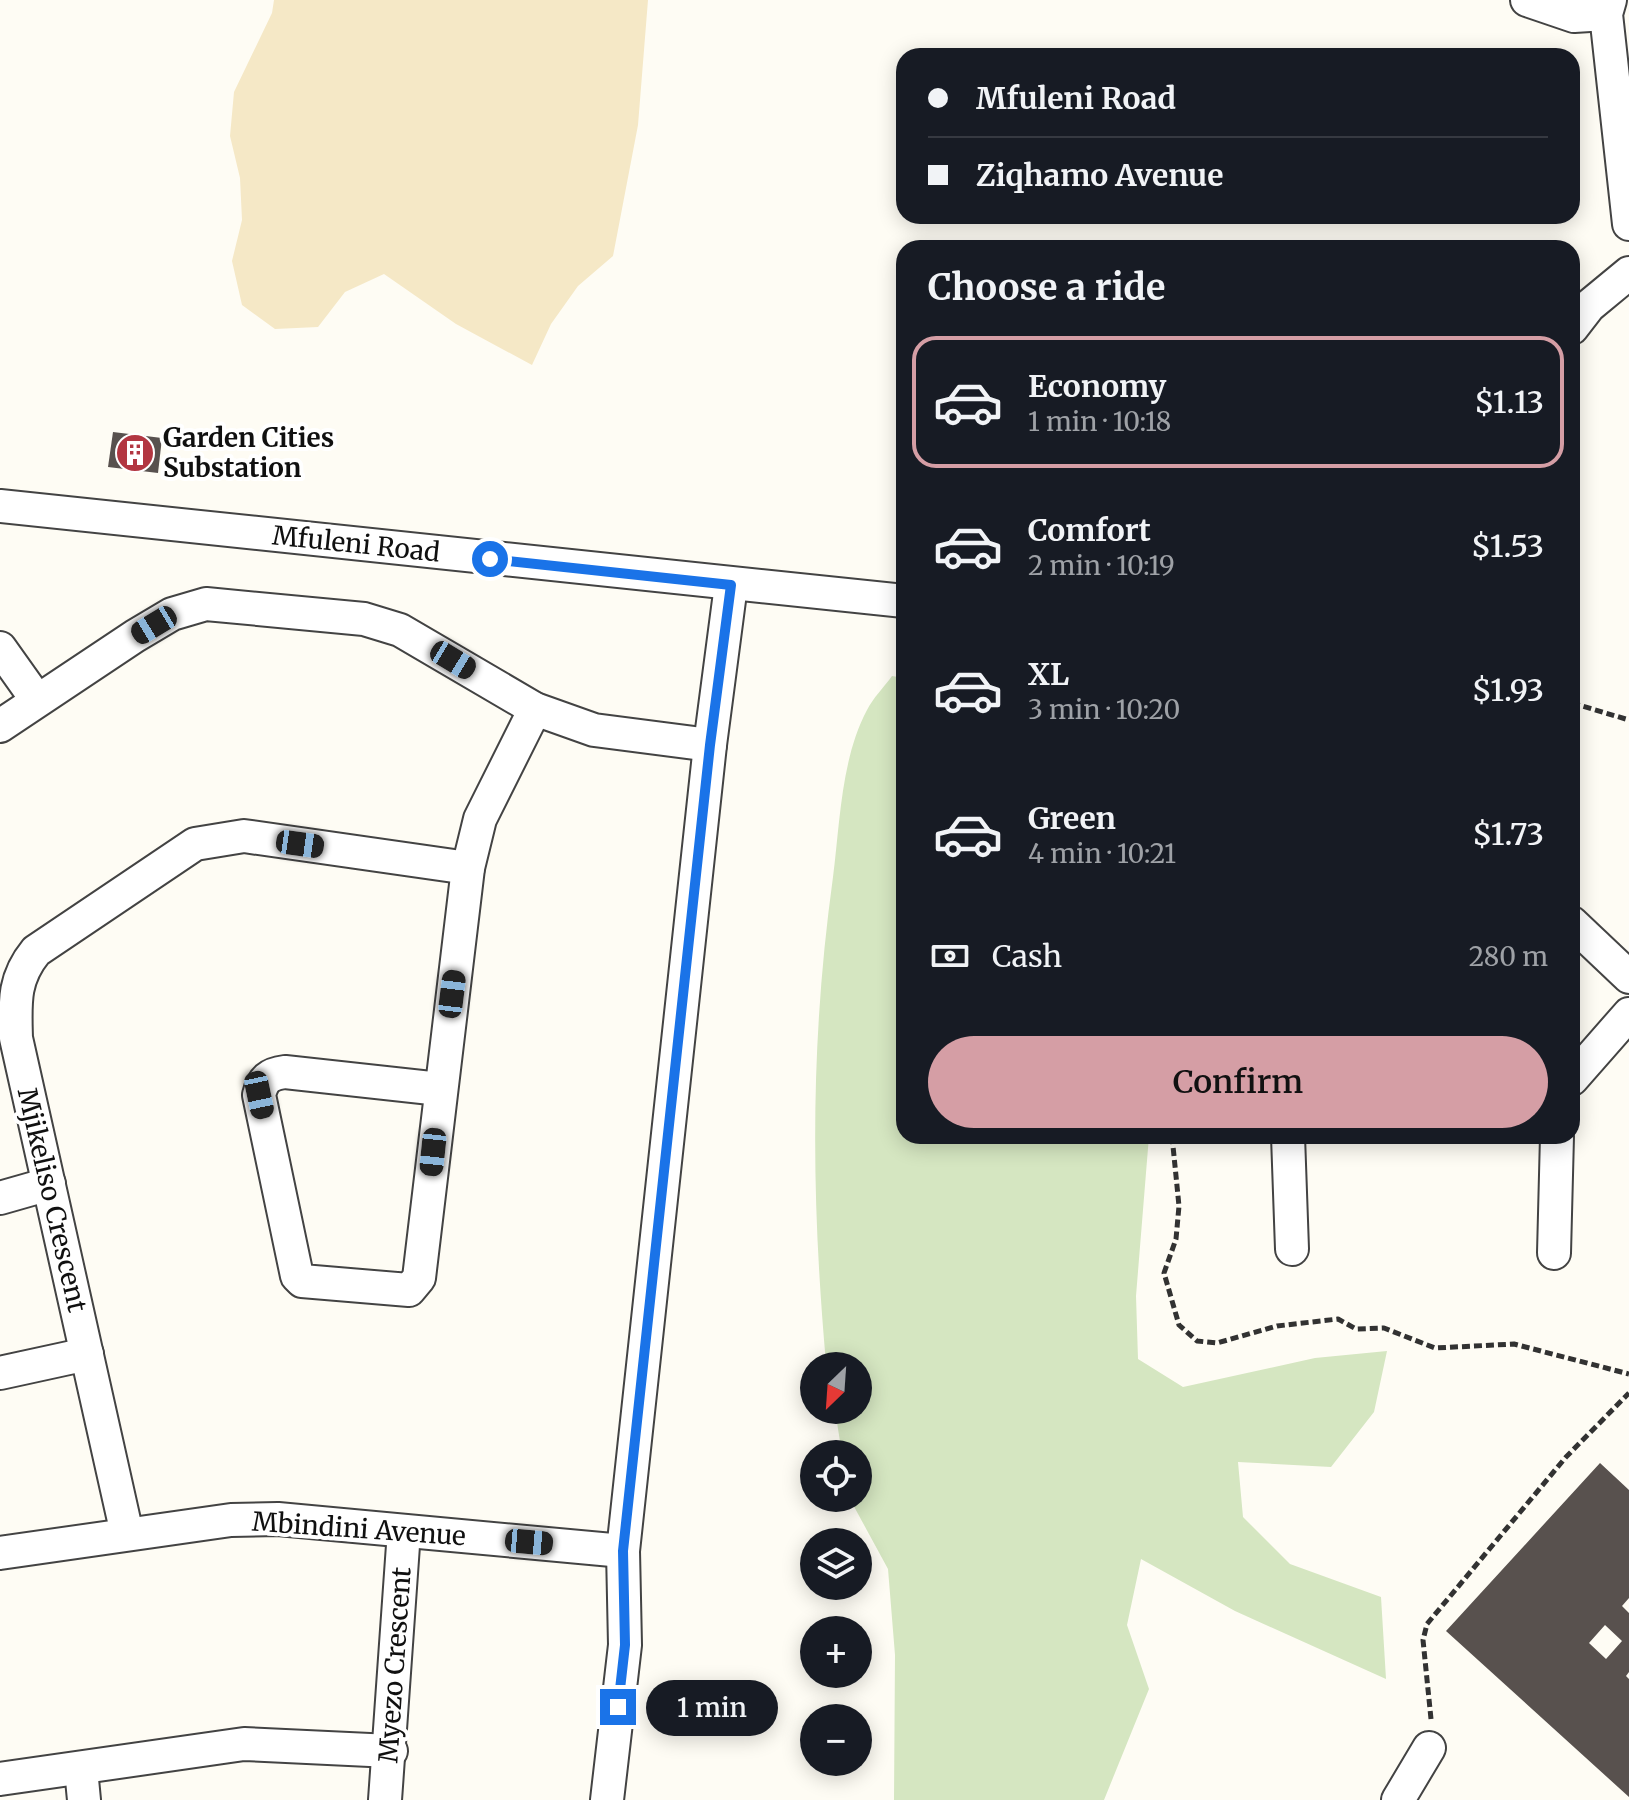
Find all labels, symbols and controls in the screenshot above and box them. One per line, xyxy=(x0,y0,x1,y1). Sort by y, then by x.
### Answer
text: Mfuleni Road xyxy=(976,79,1176,117)
text: Ziqhamo Avenue xyxy=(976,156,1223,194)
text: Choose a ride xyxy=(928,265,1165,310)
icon: car xyxy=(932,366,1004,438)
text: Economy xyxy=(1028,367,1166,405)
text: $1.13 xyxy=(1474,383,1544,421)
text: 1 min · 10:18 xyxy=(1028,405,1171,438)
place label: Garden Cities Substation xyxy=(163,421,334,484)
building icon: Garden Cities Substation xyxy=(114,432,156,474)
icon: car xyxy=(932,510,1004,582)
text: Comfort xyxy=(1028,511,1151,549)
street label: Mfuleni Road xyxy=(271,518,442,569)
text: $1.53 xyxy=(1471,527,1544,565)
route start xyxy=(472,541,508,577)
text: 2 min · 10:19 xyxy=(1028,549,1175,582)
car xyxy=(127,602,181,648)
car xyxy=(426,637,480,683)
icon: car xyxy=(932,654,1004,726)
text: XL xyxy=(1028,655,1069,693)
text: $1.93 xyxy=(1472,671,1544,709)
text: 3 min · 10:20 xyxy=(1028,693,1180,726)
icon: car xyxy=(932,798,1004,870)
text: Green xyxy=(1028,799,1116,837)
text: $1.73 xyxy=(1472,815,1544,853)
car xyxy=(275,829,325,859)
text: 4 min · 10:21 xyxy=(1028,837,1176,870)
icon: cash xyxy=(928,934,972,978)
text: Cash xyxy=(992,937,1062,975)
text: 280 m xyxy=(1469,940,1548,973)
car xyxy=(437,969,467,1019)
button: Confirm xyxy=(928,1036,1548,1128)
car xyxy=(242,1069,276,1121)
street label: Mjikeliso Crescent xyxy=(11,1085,94,1315)
car xyxy=(419,1127,447,1177)
north arrow xyxy=(800,1352,872,1424)
map controls xyxy=(800,1352,872,1776)
button: locate xyxy=(800,1440,872,1512)
street label: Mbindini Avenue xyxy=(251,1505,467,1552)
car xyxy=(504,1528,554,1556)
button: layers xyxy=(800,1528,872,1600)
street label: Myezo Crescent xyxy=(371,1566,418,1764)
button: + xyxy=(800,1616,872,1688)
callout: 1 min xyxy=(646,1679,778,1735)
route end xyxy=(600,1689,636,1725)
text: 1 min xyxy=(677,1691,747,1724)
button: − xyxy=(800,1704,872,1776)

